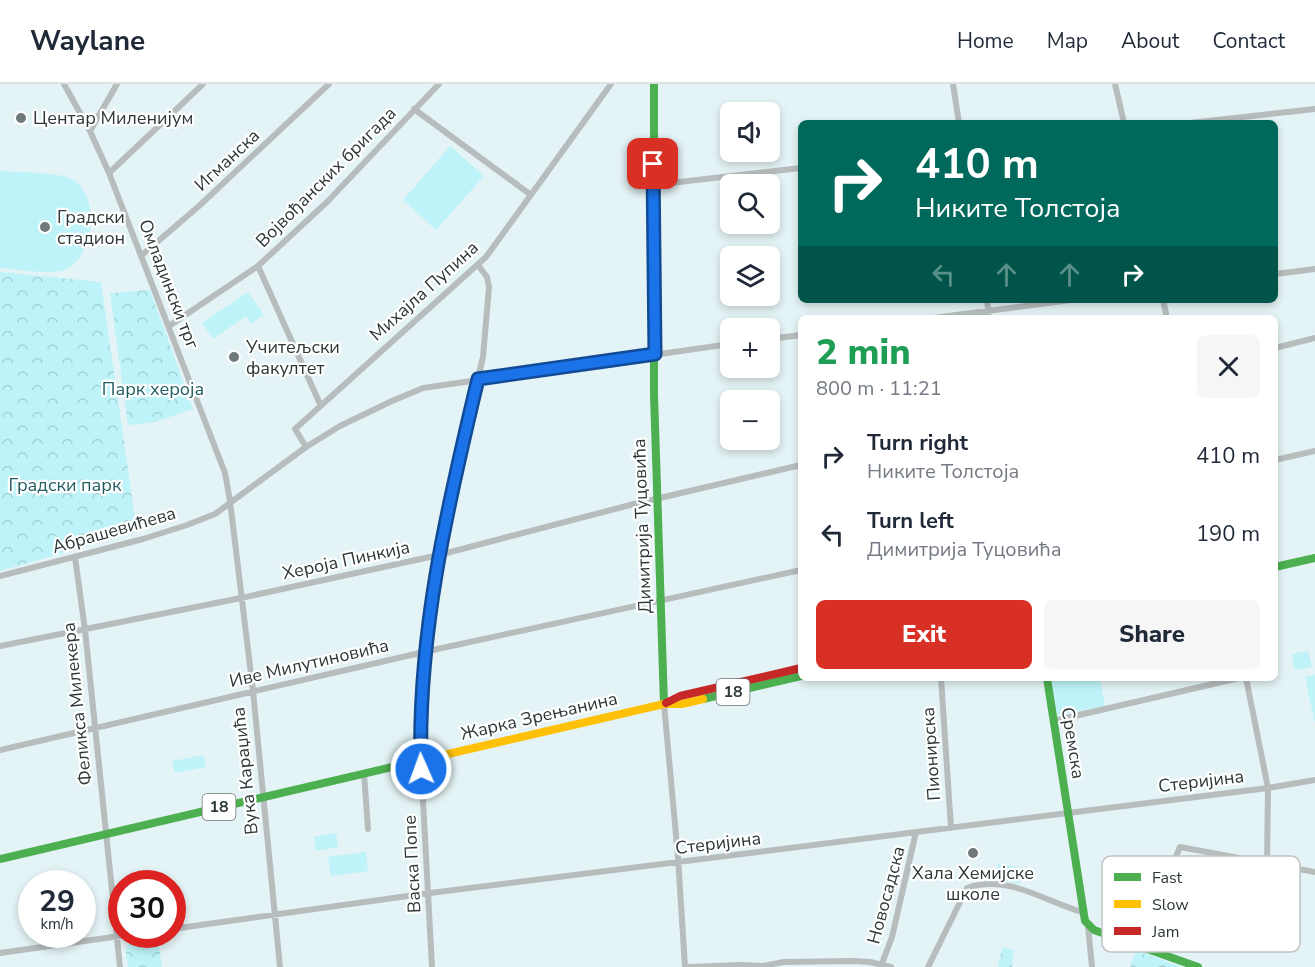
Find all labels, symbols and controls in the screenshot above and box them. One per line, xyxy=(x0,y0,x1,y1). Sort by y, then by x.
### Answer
text: Waylane xyxy=(30,22,145,60)
text: Home xyxy=(957,27,1014,55)
text: Map xyxy=(1047,27,1088,55)
text: About xyxy=(1121,27,1179,55)
text: Contact xyxy=(1212,27,1285,55)
street label: Војвођанских бригада xyxy=(251,102,401,252)
map controls xyxy=(720,102,780,450)
button: sound xyxy=(720,102,780,162)
place label: Центар Миленијум xyxy=(33,106,193,130)
marker: Центар Миленијум xyxy=(14,111,28,125)
street label: Игманска xyxy=(189,124,265,196)
text: 410 m xyxy=(915,136,1039,193)
pin xyxy=(627,138,678,189)
icon: right xyxy=(816,144,894,222)
icon: arrive xyxy=(636,147,669,180)
button: search xyxy=(720,174,780,234)
text: Никите Толстоја xyxy=(915,190,1121,227)
place label: Градски стадион xyxy=(57,205,125,250)
street label: Омладински трг xyxy=(133,216,205,352)
marker: Градски стадион xyxy=(38,220,52,234)
street label: Михајла Пупина xyxy=(364,236,484,346)
button: layers xyxy=(720,246,780,306)
icon: left xyxy=(927,258,960,291)
icon: ahead xyxy=(990,258,1023,291)
icon: ahead xyxy=(1053,258,1086,291)
icon: right xyxy=(1116,258,1149,291)
button: + xyxy=(720,318,780,378)
text: 2 min xyxy=(816,328,911,377)
place label: Учитељски факултет xyxy=(245,335,340,380)
button: close xyxy=(1197,335,1260,398)
marker: Учитељски факултет xyxy=(227,350,241,364)
text: 800 m · 11:21 xyxy=(816,375,942,402)
park label: Парк хероја xyxy=(102,377,204,401)
button: − xyxy=(720,390,780,450)
text: Turn right xyxy=(867,428,968,458)
street label: Димитрија Туцовића xyxy=(627,438,657,614)
icon: right xyxy=(816,440,849,473)
text: 410 m xyxy=(1196,441,1260,471)
text: Никите Толстоја xyxy=(867,458,1019,485)
park label: Градски парк xyxy=(9,473,122,497)
street label: Абрашевићева xyxy=(49,501,179,559)
text: Turn left xyxy=(867,506,954,536)
icon: left xyxy=(816,518,849,551)
text: 190 m xyxy=(1196,519,1260,549)
street label: Хероја Пинкија xyxy=(280,535,412,585)
text: Димитрија Туцовића xyxy=(867,536,1062,563)
button: Exit xyxy=(816,600,1032,669)
button: Share xyxy=(1044,600,1260,669)
street label: Феликса Милекера xyxy=(57,621,97,787)
street label: Иве Милутиновића xyxy=(227,633,391,693)
road number: 18 xyxy=(716,679,750,705)
street label: Жарка Зрењанина xyxy=(458,686,620,746)
street label: Вука Караџића xyxy=(226,706,264,836)
street label: Пионирска xyxy=(916,706,946,802)
street label: Сремска xyxy=(1056,706,1090,780)
position arrow xyxy=(389,737,453,801)
street label: Стеријина xyxy=(1157,764,1245,798)
road number: 18 xyxy=(202,794,236,820)
street label: Васка Попе xyxy=(397,814,427,914)
street label: Стеријина xyxy=(674,826,762,860)
street label: Новосадска xyxy=(861,843,911,947)
marker: Хала Хемијске школе xyxy=(966,846,980,860)
legend xyxy=(1102,856,1300,952)
place label: Хала Хемијске школе xyxy=(912,861,1034,906)
text: Fast xyxy=(1152,867,1183,889)
speed limit sign: 30 xyxy=(108,870,186,948)
text: 29 xyxy=(39,881,75,922)
text: Slow xyxy=(1152,894,1189,916)
text: km/h xyxy=(40,914,74,934)
text: Jam xyxy=(1151,921,1179,943)

